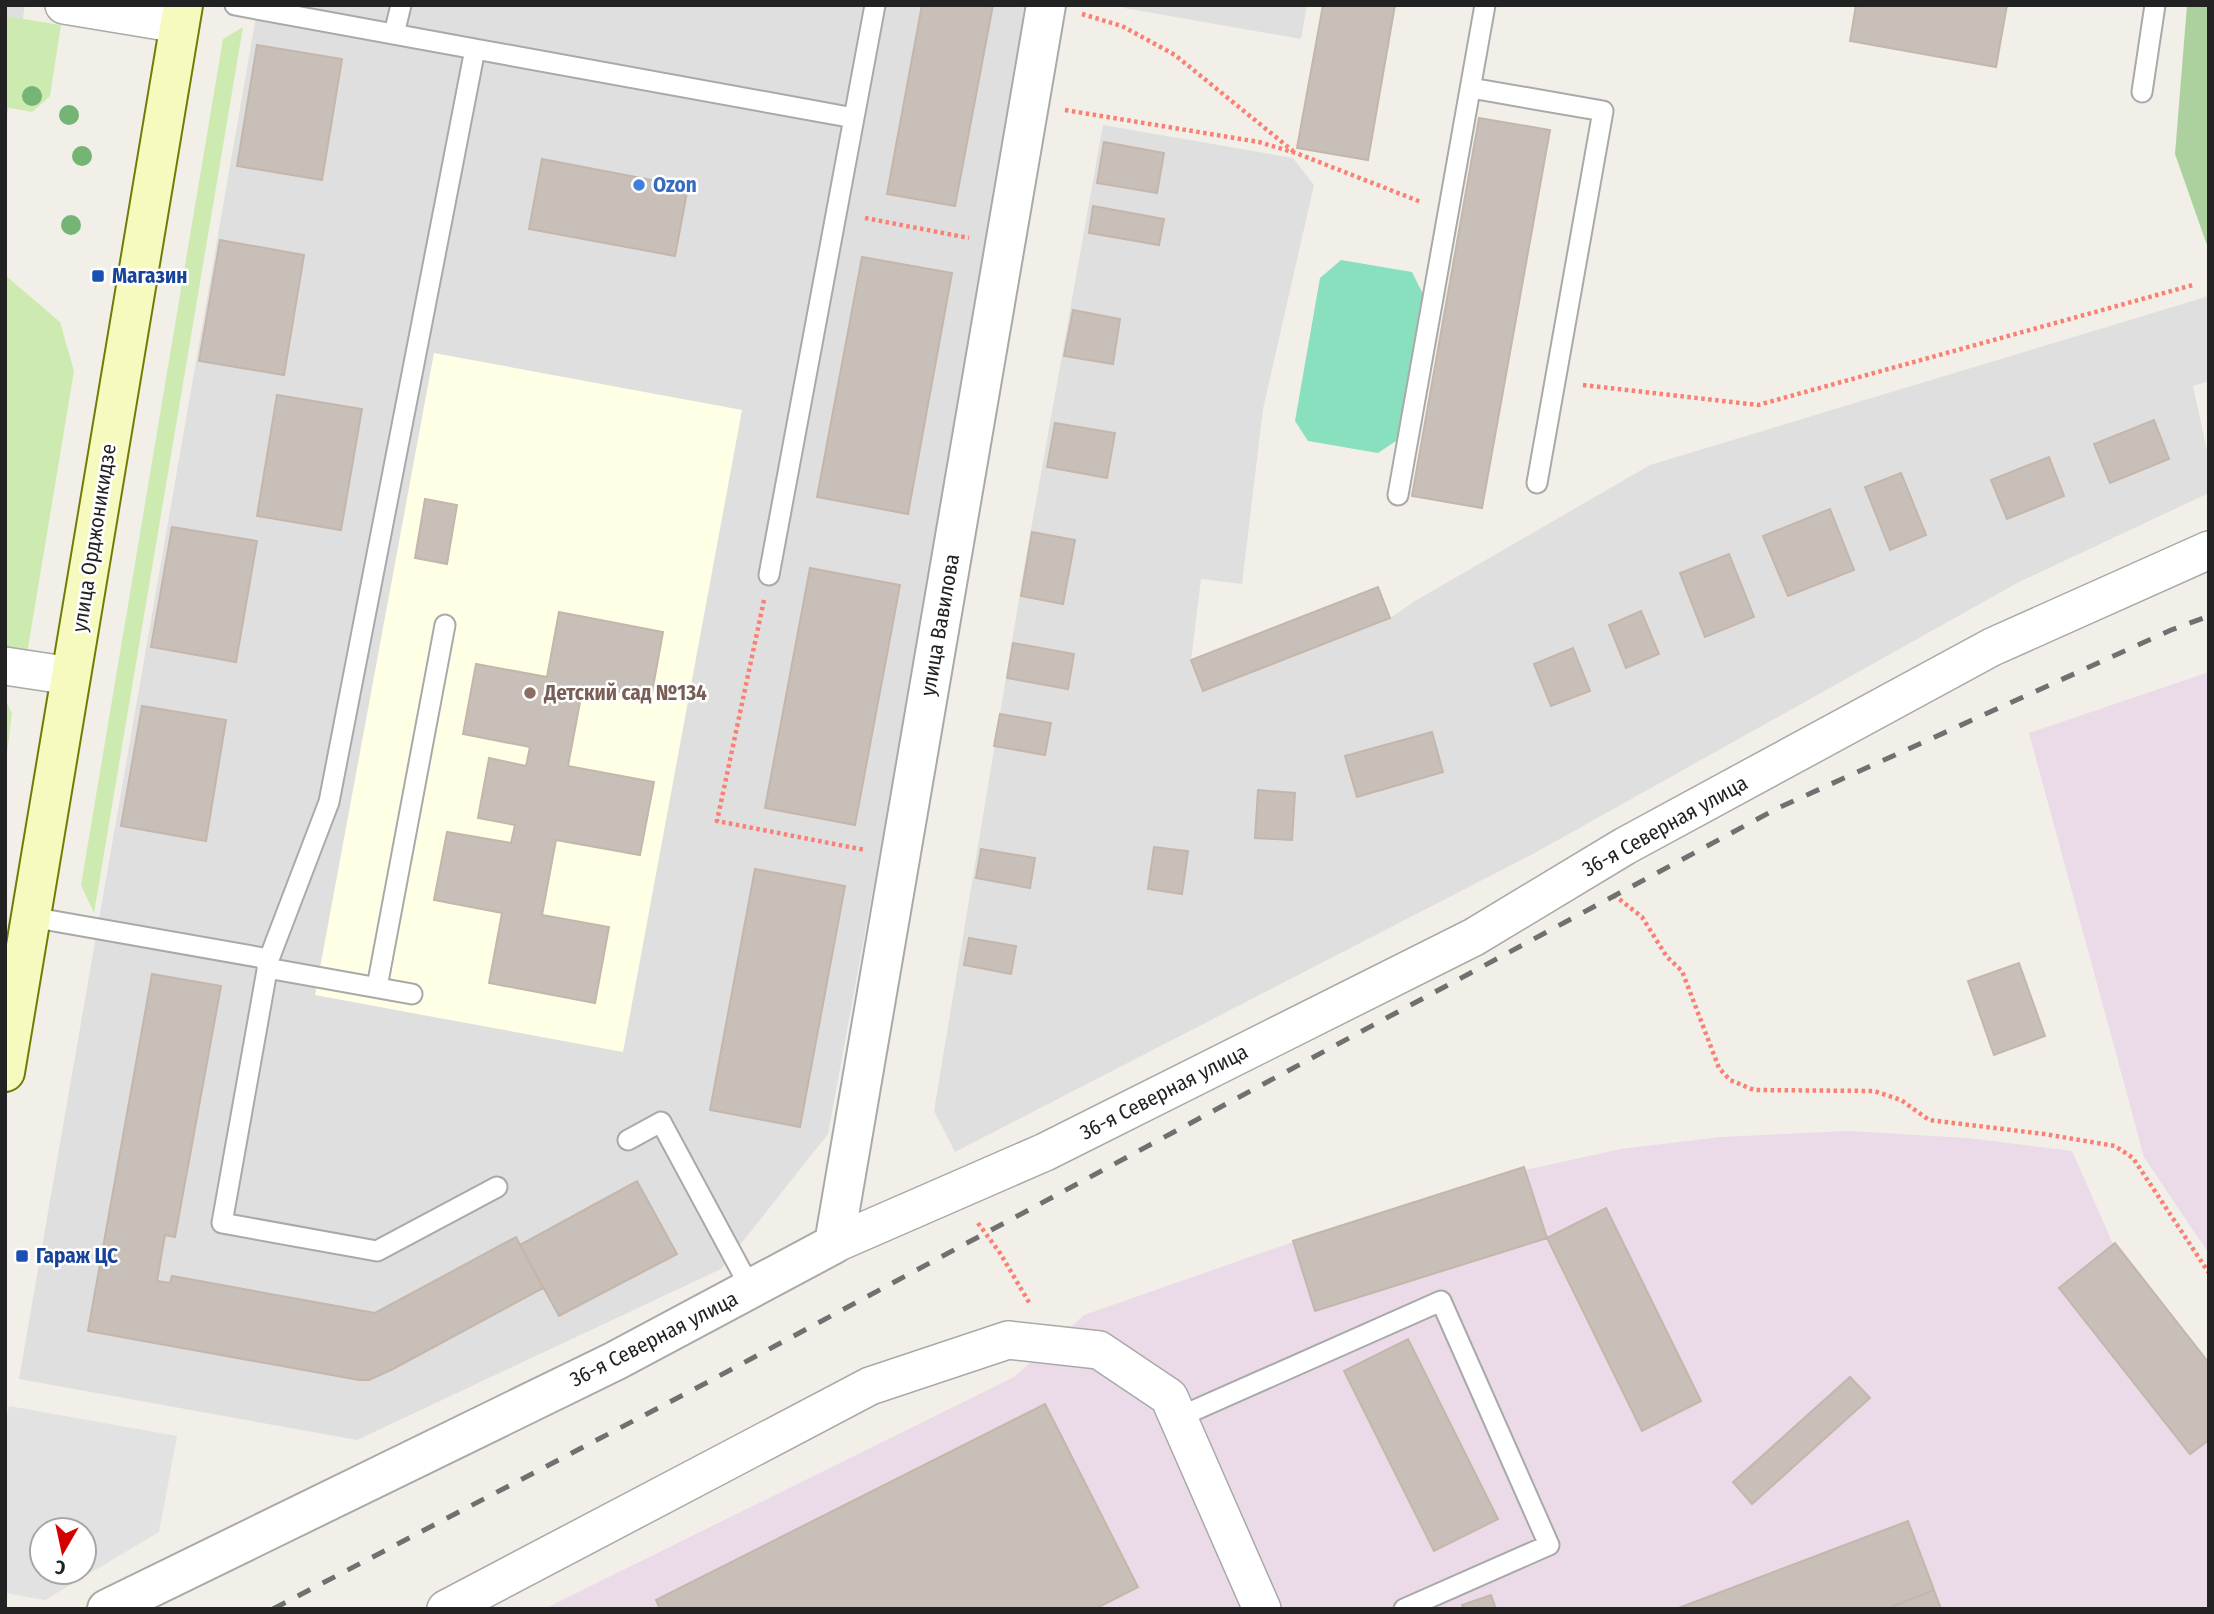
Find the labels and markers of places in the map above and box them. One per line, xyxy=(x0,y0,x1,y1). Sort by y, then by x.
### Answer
place label: Ozon xyxy=(653,172,697,198)
marker: Ozon xyxy=(631,177,647,193)
place label: Магазин xyxy=(112,263,187,289)
marker: Магазин xyxy=(90,268,106,284)
place label: Детский сад №134 xyxy=(543,680,707,706)
marker: Детский сад №134 xyxy=(522,685,538,701)
place label: Гараж ЦС xyxy=(36,1243,118,1269)
marker: Гараж ЦС xyxy=(14,1248,30,1264)

